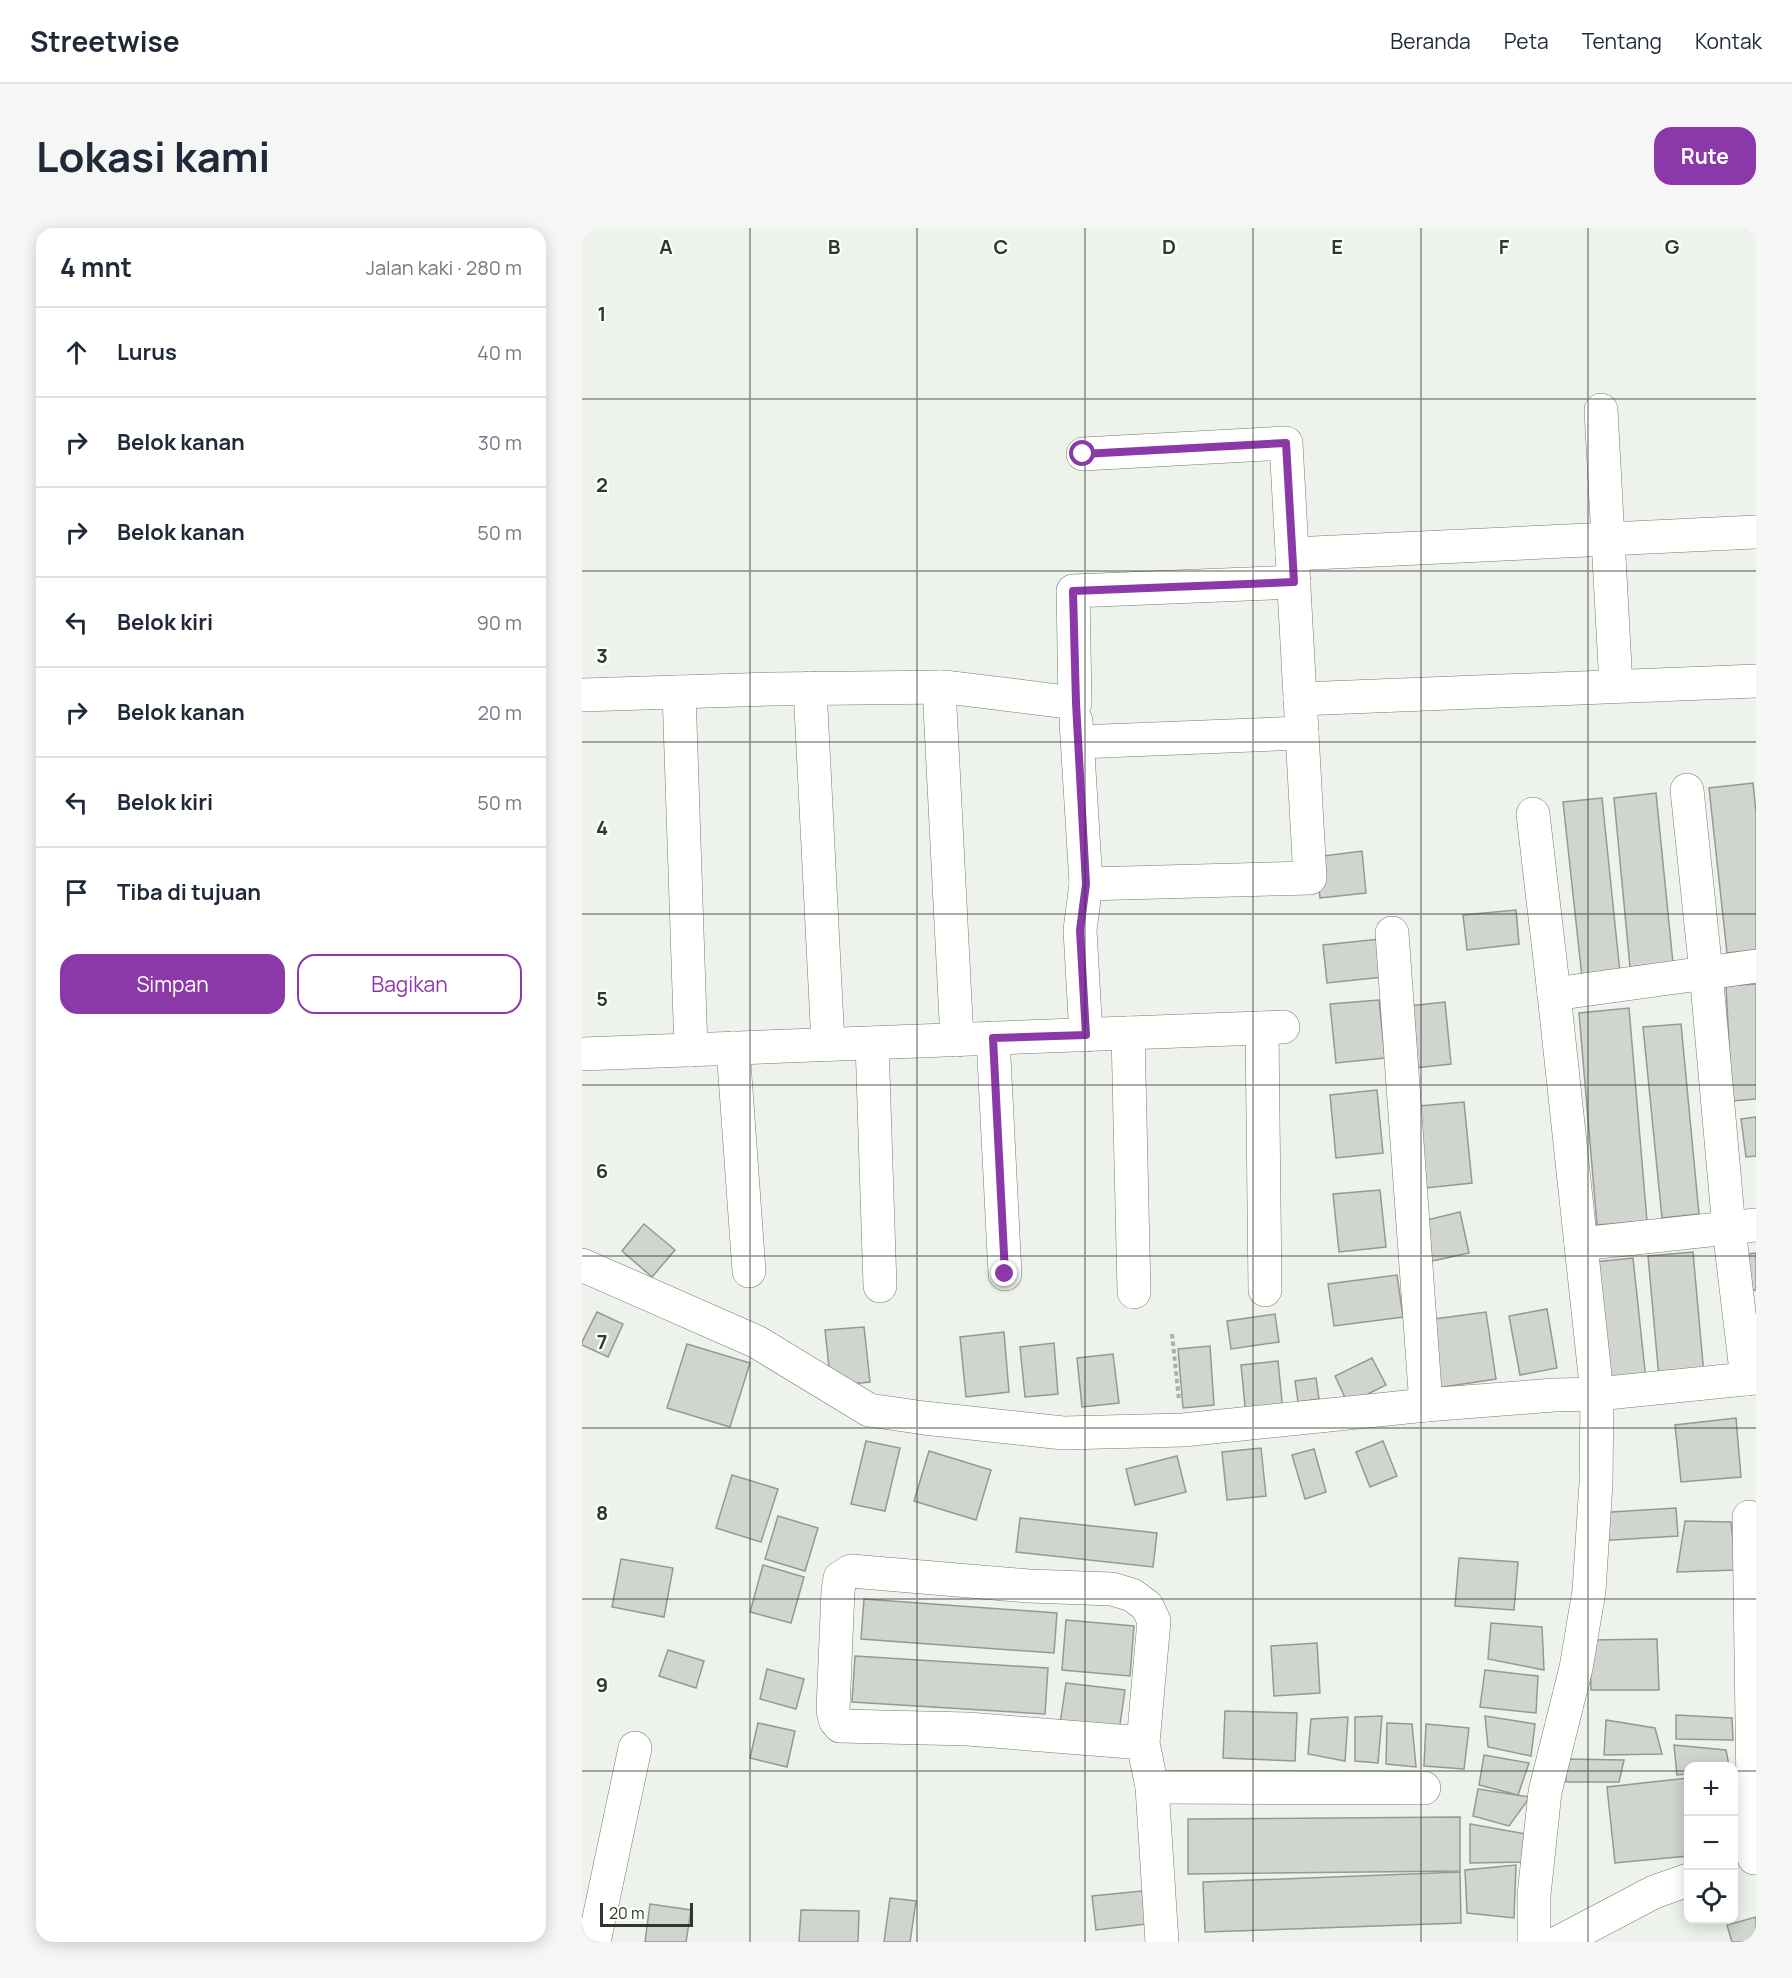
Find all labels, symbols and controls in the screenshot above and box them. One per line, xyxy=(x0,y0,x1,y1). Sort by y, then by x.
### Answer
text: Streetwise xyxy=(30,22,180,60)
text: Beranda xyxy=(1390,27,1471,55)
text: Peta xyxy=(1504,27,1549,55)
text: Tentang xyxy=(1582,27,1662,55)
text: Kontak xyxy=(1695,27,1762,55)
text: Lokasi kami xyxy=(36,127,270,185)
button: Rute xyxy=(1654,127,1756,185)
text: A xyxy=(659,233,673,260)
text: B xyxy=(828,233,841,260)
text: C xyxy=(994,233,1008,260)
text: D xyxy=(1162,233,1176,260)
text: E xyxy=(1331,233,1343,260)
text: F xyxy=(1499,233,1510,260)
text: G xyxy=(1665,233,1680,260)
text: 4 mnt xyxy=(60,249,132,285)
text: Jalan kaki · 280 m xyxy=(366,254,522,281)
text: 1 xyxy=(598,300,606,327)
icon: ahead xyxy=(60,336,93,369)
text: Lurus xyxy=(117,337,177,367)
text: 40 m xyxy=(477,339,522,366)
icon: right xyxy=(60,426,93,459)
text: Belok kanan xyxy=(117,427,245,457)
text: 30 m xyxy=(478,429,522,456)
route start xyxy=(1069,440,1095,466)
text: 2 xyxy=(596,471,608,498)
icon: right xyxy=(60,516,93,549)
text: Belok kanan xyxy=(117,517,245,547)
text: 50 m xyxy=(477,519,522,546)
icon: left xyxy=(60,606,93,639)
text: Belok kiri xyxy=(117,607,213,637)
text: 90 m xyxy=(476,609,522,636)
text: 3 xyxy=(596,642,608,669)
icon: right xyxy=(60,696,93,729)
text: Belok kanan xyxy=(117,697,245,727)
text: 20 m xyxy=(477,699,522,726)
icon: left xyxy=(60,786,93,819)
text: Belok kiri xyxy=(117,787,213,817)
text: 50 m xyxy=(477,789,522,816)
text: 4 xyxy=(596,814,608,841)
icon: arrive xyxy=(60,876,93,909)
text: Tiba di tujuan xyxy=(117,877,261,907)
button: Simpan xyxy=(60,954,285,1014)
button: Bagikan xyxy=(297,954,522,1014)
text: 5 xyxy=(596,985,608,1012)
text: 6 xyxy=(596,1157,608,1184)
route end xyxy=(991,1260,1017,1286)
text: 7 xyxy=(597,1328,607,1355)
text: 8 xyxy=(596,1499,608,1526)
text: 9 xyxy=(596,1671,608,1698)
map controls xyxy=(1684,1762,1738,1924)
button: + xyxy=(1684,1762,1738,1816)
button: − xyxy=(1684,1816,1738,1870)
button: locate xyxy=(1684,1870,1738,1924)
scale bar xyxy=(600,1900,693,1928)
text: 20 m xyxy=(609,1902,645,1924)

